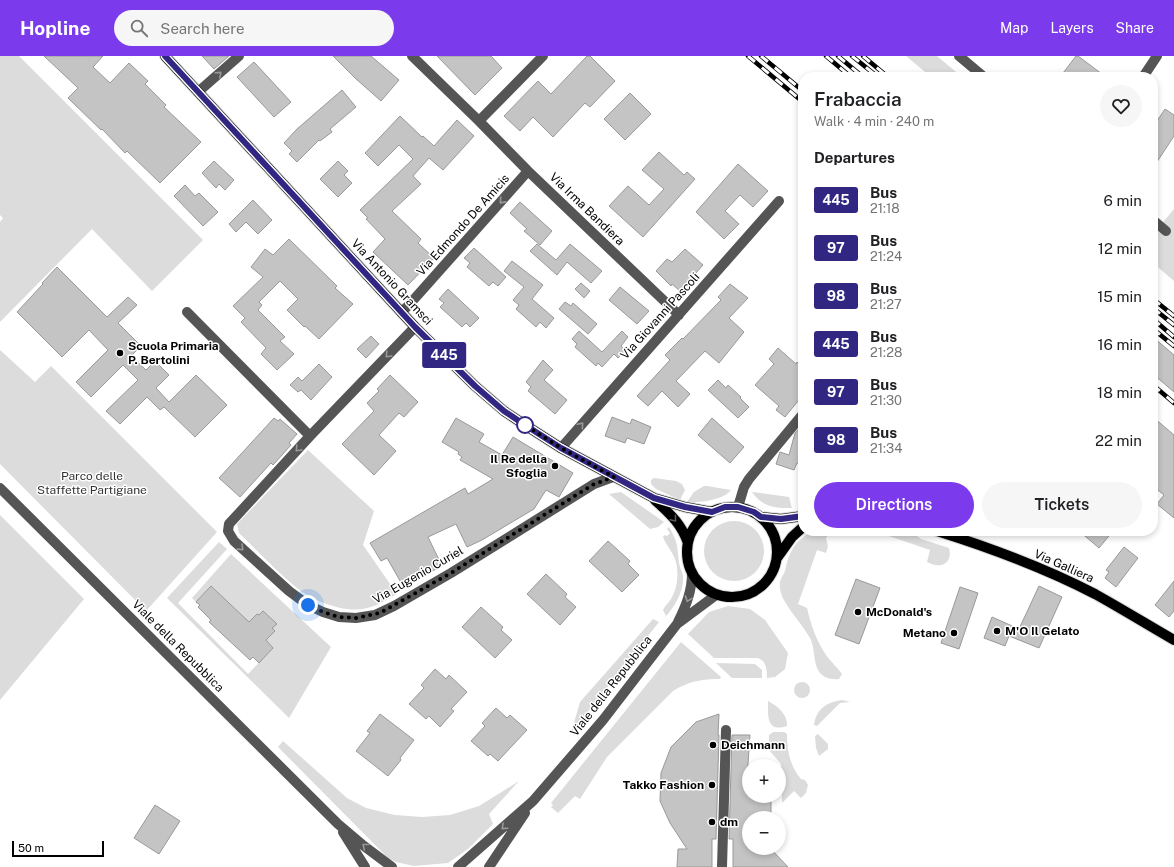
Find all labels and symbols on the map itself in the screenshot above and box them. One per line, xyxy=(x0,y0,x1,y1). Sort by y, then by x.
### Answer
one-way arrow xyxy=(214,71,222,79)
street label: Via Irma Bandiera xyxy=(547,170,627,248)
street label: Via Edmondo De Amicis xyxy=(414,171,512,279)
one-way arrow xyxy=(499,196,506,203)
street label: Via Antonio Gramsci xyxy=(349,236,435,328)
street label: Via Giovanni Pascoli xyxy=(618,270,702,362)
place label: Scuola Primaria P. Bertolini xyxy=(128,339,219,367)
line badge: 445 xyxy=(421,342,467,368)
marker: Scuola Primaria P. Bertolini xyxy=(115,348,125,358)
one-way arrow xyxy=(385,350,393,358)
unlabelled marker xyxy=(516,416,534,434)
one-way arrow xyxy=(577,422,584,430)
one-way arrow xyxy=(295,444,303,452)
place label: Il Re della Sfoglia xyxy=(490,452,547,480)
marker: Il Re della Sfoglia xyxy=(550,461,560,471)
park label: Parco delle Staffette Partigiane xyxy=(37,469,147,497)
one-way arrow xyxy=(669,514,676,521)
one-way arrow xyxy=(236,543,243,550)
street label: Via Eugenio Curiel xyxy=(370,543,466,607)
street label: Via Galliera xyxy=(1032,547,1096,585)
your location xyxy=(298,595,318,615)
one-way arrow xyxy=(684,596,693,603)
street label: Viale della Repubblica xyxy=(129,597,227,695)
place label: McDonald's xyxy=(866,605,932,619)
marker: McDonald's xyxy=(853,607,863,617)
place label: M'O Il Gelato xyxy=(1005,624,1080,638)
place label: Metano xyxy=(903,626,946,640)
marker: M'O Il Gelato xyxy=(992,626,1002,636)
marker: Metano xyxy=(949,628,959,638)
street label: Viale della Repubblica xyxy=(567,633,655,739)
place label: Deichmann xyxy=(721,738,785,752)
marker: Deichmann xyxy=(708,740,718,750)
place label: Takko Fashion xyxy=(623,778,704,792)
marker: Takko Fashion xyxy=(707,780,717,790)
place label: dm xyxy=(720,815,738,829)
marker: dm xyxy=(707,817,717,827)
one-way arrow xyxy=(501,823,508,830)
scale bar xyxy=(12,839,104,858)
one-way arrow xyxy=(362,844,369,851)

